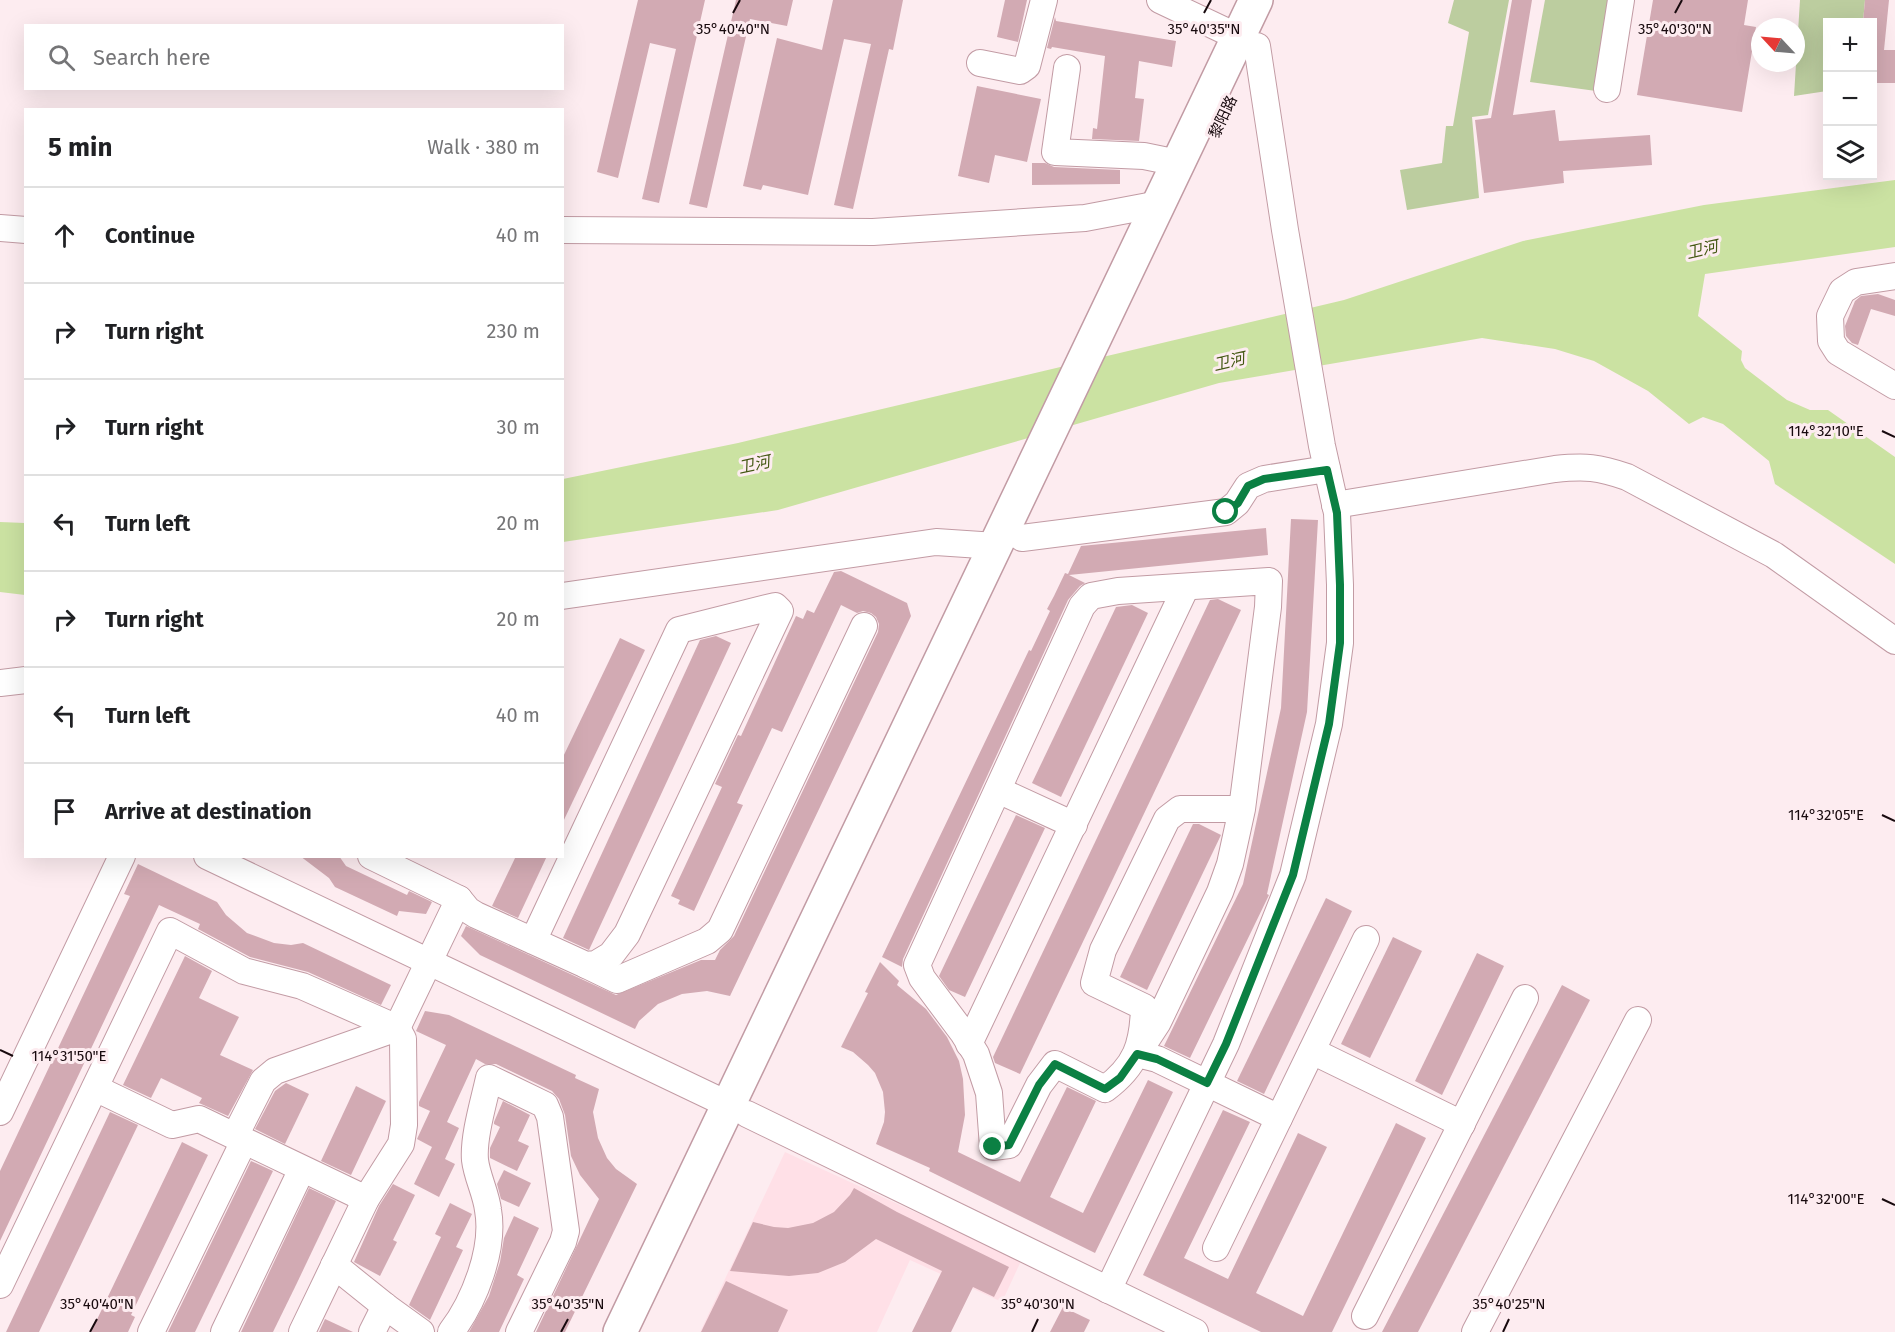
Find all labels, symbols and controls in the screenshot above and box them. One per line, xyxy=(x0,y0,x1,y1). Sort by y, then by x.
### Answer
north arrow xyxy=(1751,18,1805,72)
map controls xyxy=(1823,18,1877,180)
button: + xyxy=(1823,18,1877,72)
text: 35°40'40"N xyxy=(696,20,770,38)
text: 35°40'35"N xyxy=(1168,20,1240,38)
text: 35°40'30"N xyxy=(1638,20,1712,38)
search box xyxy=(24,24,564,90)
icon: search xyxy=(45,41,78,74)
text: Search here xyxy=(93,44,211,71)
button: − xyxy=(1823,72,1877,126)
street label: 黎阳路 xyxy=(1205,93,1241,141)
button: layers xyxy=(1823,126,1877,180)
text: 5 min xyxy=(48,132,112,163)
text: Walk · 380 m xyxy=(427,135,540,159)
icon: ahead xyxy=(48,219,81,252)
text: Continue xyxy=(105,222,195,249)
text: 40 m xyxy=(496,223,540,247)
water label: 卫河 xyxy=(1684,236,1723,262)
icon: right xyxy=(48,315,81,348)
text: Turn right xyxy=(105,318,204,345)
text: 230 m xyxy=(487,319,540,343)
water label: 卫河 xyxy=(1211,348,1250,374)
icon: right xyxy=(48,411,81,444)
text: Turn right xyxy=(105,414,204,441)
text: 30 m xyxy=(496,415,540,439)
text: 114°32'10"E xyxy=(1788,422,1864,440)
water label: 卫河 xyxy=(736,451,775,477)
route start xyxy=(1212,498,1238,524)
icon: left xyxy=(48,507,81,540)
text: Turn left xyxy=(105,510,190,537)
text: 20 m xyxy=(497,511,540,535)
icon: right xyxy=(48,603,81,636)
text: Turn right xyxy=(105,606,204,633)
text: 20 m xyxy=(497,607,540,631)
icon: left xyxy=(48,699,81,732)
text: Turn left xyxy=(105,702,190,729)
text: 40 m xyxy=(496,703,540,727)
icon: arrive xyxy=(48,795,81,828)
text: Arrive at destination xyxy=(105,798,312,825)
text: 114°32'05"E xyxy=(1788,806,1864,824)
text: 114°31'50"E xyxy=(31,1047,107,1065)
route end xyxy=(979,1133,1005,1159)
text: 114°32'00"E xyxy=(1787,1190,1865,1208)
text: 35°40'40"N xyxy=(60,1295,134,1313)
text: 35°40'35"N xyxy=(532,1295,604,1313)
text: 35°40'30"N xyxy=(1001,1295,1075,1313)
text: 35°40'25"N xyxy=(1473,1295,1545,1313)

